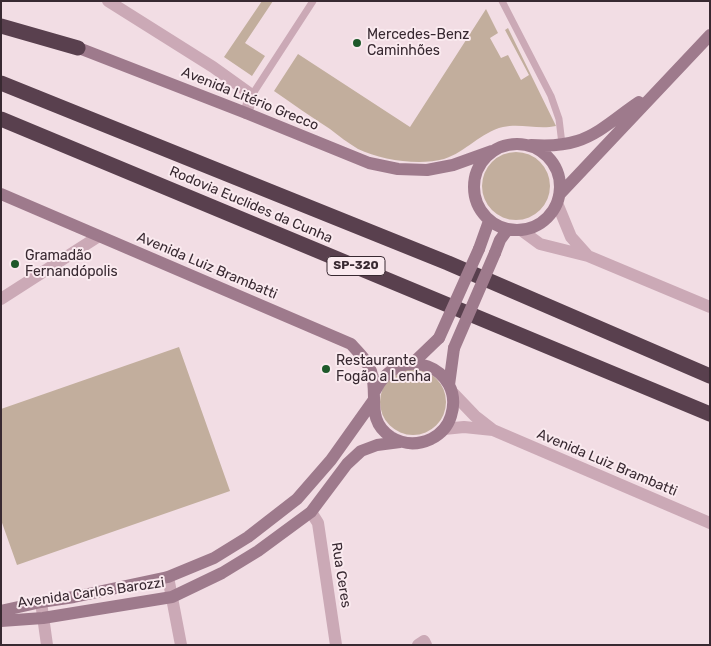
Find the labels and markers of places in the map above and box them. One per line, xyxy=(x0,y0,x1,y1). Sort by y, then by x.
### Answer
place label: Mercedes-Benz Caminhões xyxy=(367,27,469,59)
marker: Mercedes-Benz Caminhões xyxy=(351,37,363,49)
place label: Gramadão Fernandópolis xyxy=(25,248,118,280)
marker: Gramadão Fernandópolis xyxy=(9,258,21,270)
place label: Restaurante Fogão a Lenha xyxy=(336,353,431,386)
marker: Restaurante Fogão a Lenha xyxy=(320,363,332,375)

